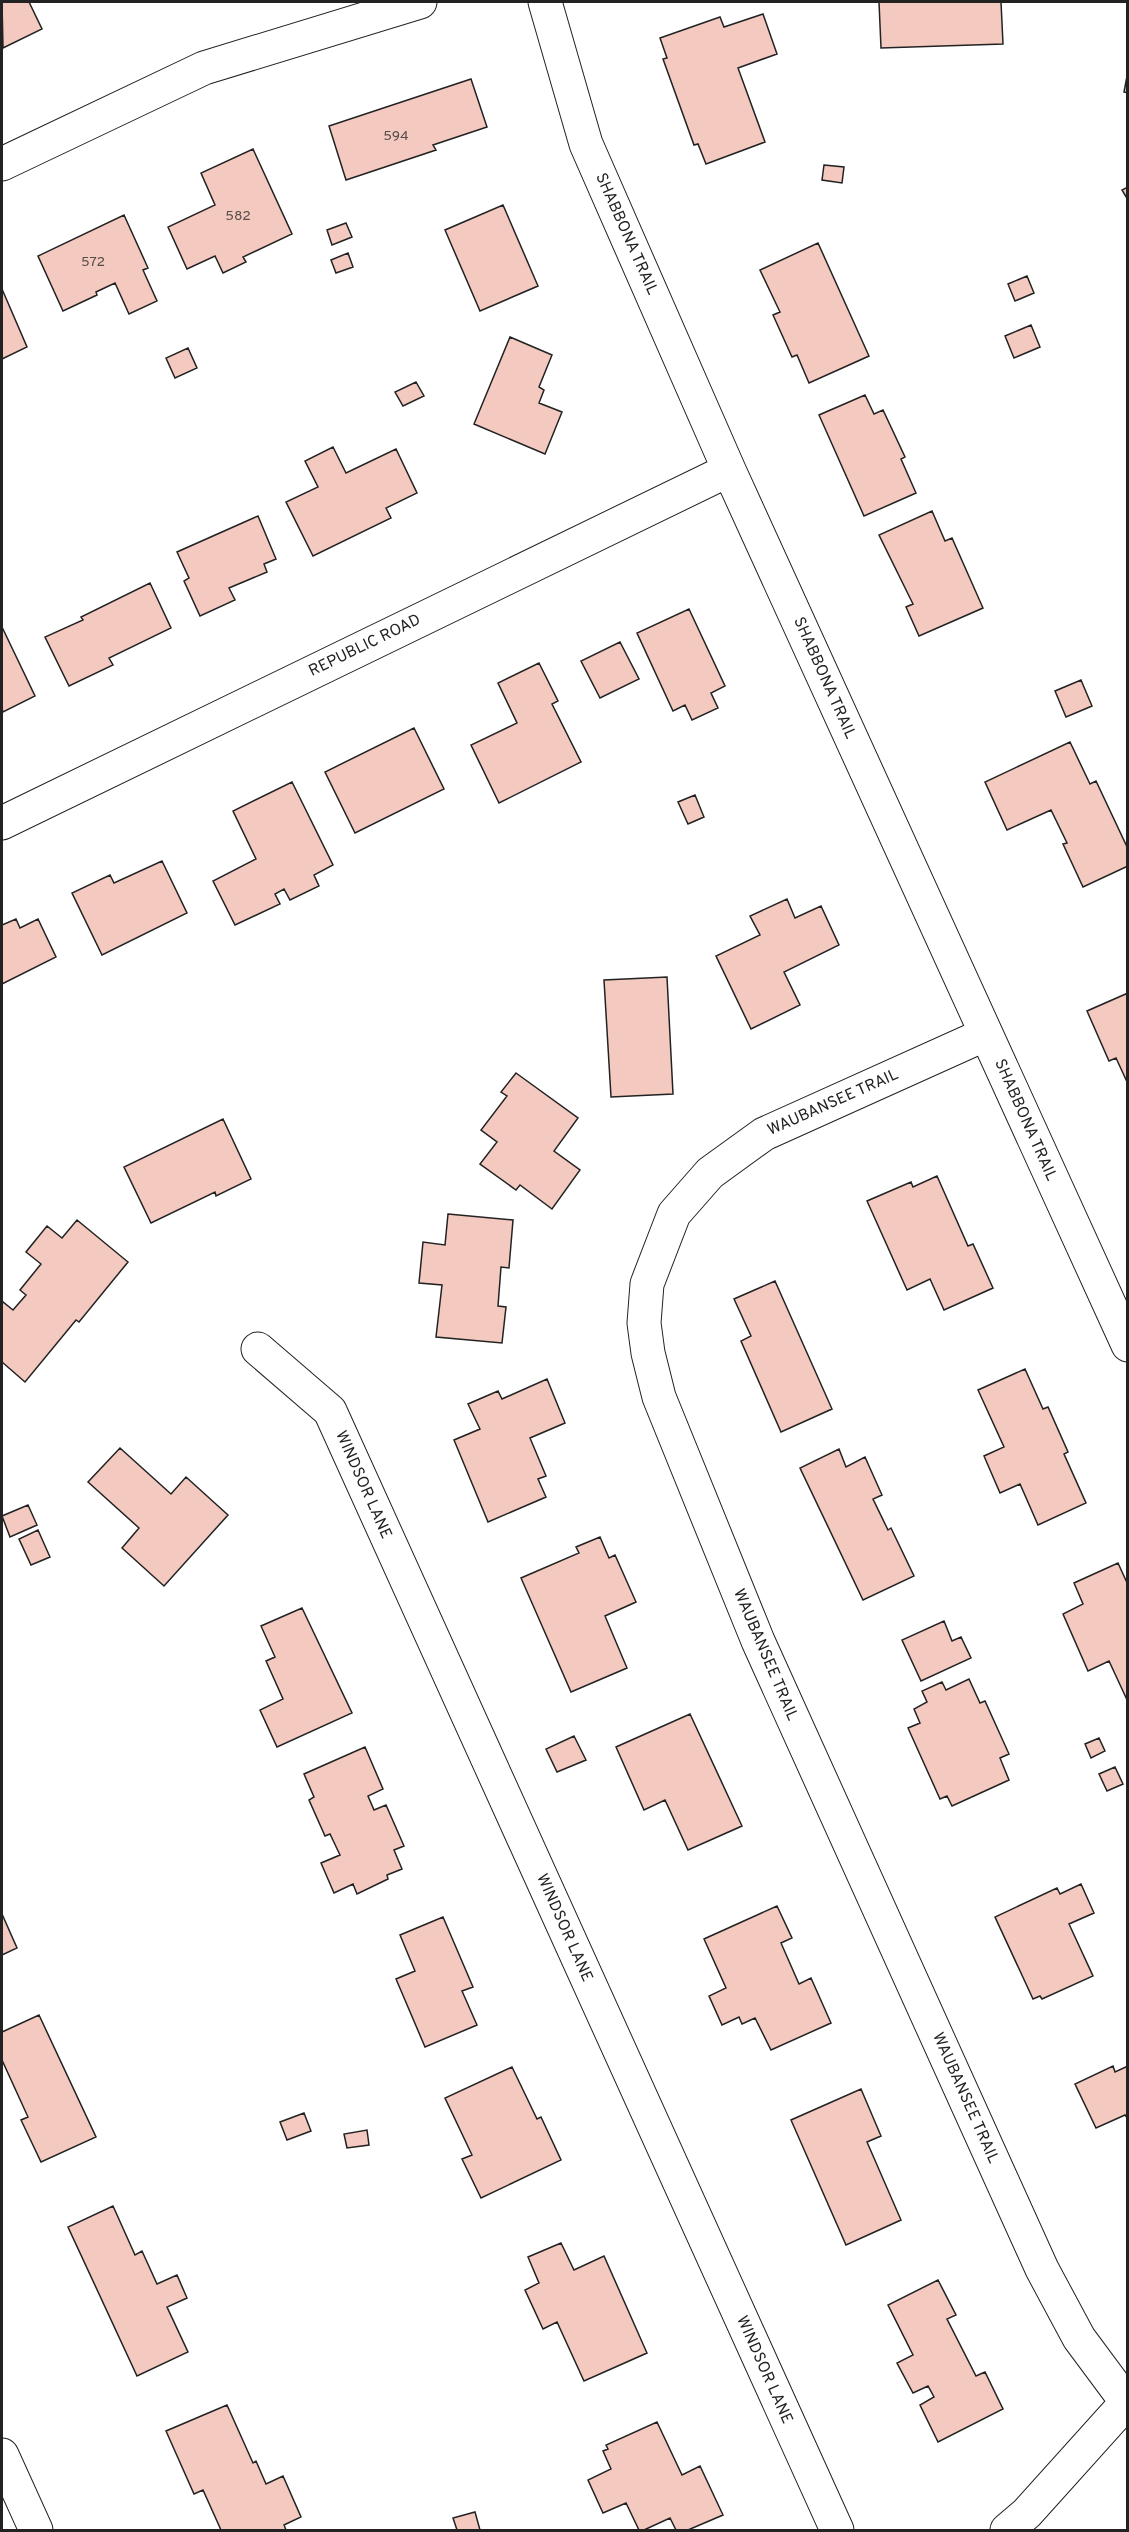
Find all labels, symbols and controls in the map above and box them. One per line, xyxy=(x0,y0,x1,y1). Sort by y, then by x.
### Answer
house number: 594 xyxy=(383,128,409,145)
street label: SHABBONA TRAIL xyxy=(590,170,662,298)
house number: 582 xyxy=(225,208,251,225)
house number: 572 xyxy=(81,254,105,271)
street label: REPUBLIC ROAD xyxy=(306,610,424,682)
street label: SHABBONA TRAIL xyxy=(788,614,860,742)
street label: SHABBONA TRAIL xyxy=(989,1056,1061,1184)
street label: WAUBANSEE TRAIL xyxy=(764,1065,902,1141)
street label: WINDSOR LANE xyxy=(330,1428,396,1542)
street label: WAUBANSEE TRAIL xyxy=(728,1586,802,1724)
street label: WINDSOR LANE xyxy=(531,1871,597,1985)
street label: WAUBANSEE TRAIL xyxy=(927,2029,1003,2167)
street label: WINDSOR LANE xyxy=(731,2313,797,2427)

